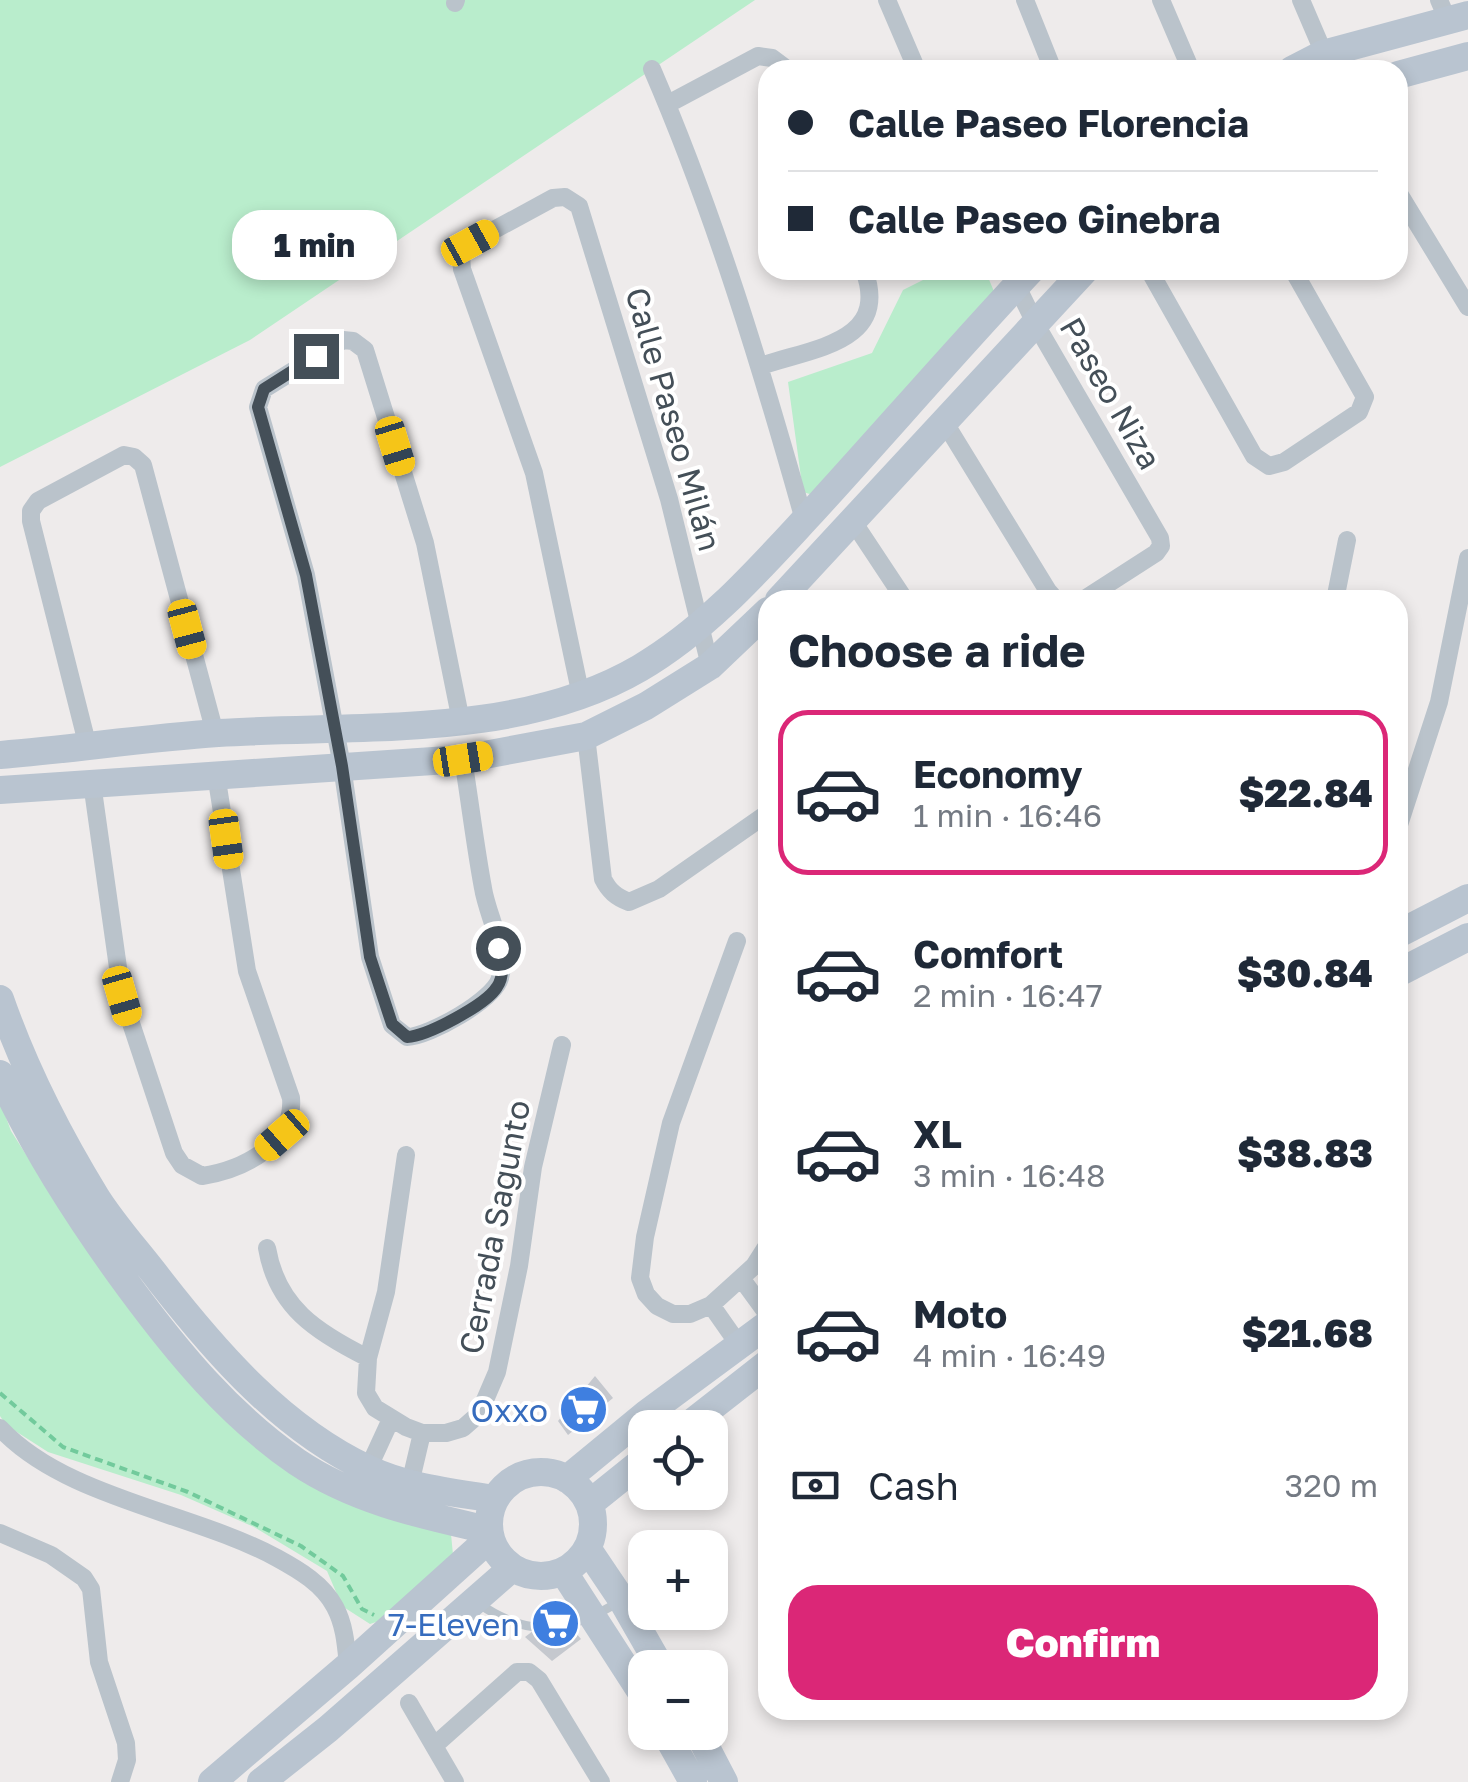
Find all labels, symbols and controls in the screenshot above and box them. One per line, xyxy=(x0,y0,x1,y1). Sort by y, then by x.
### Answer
text: Calle Paseo Florencia xyxy=(848,100,1249,145)
text: Calle Paseo Ginebra xyxy=(848,196,1221,241)
callout: 1 min xyxy=(234,211,398,281)
car xyxy=(436,215,504,271)
text: 1 min xyxy=(274,226,355,264)
street label: Calle Paseo Milán xyxy=(618,283,730,555)
street label: Paseo Niza xyxy=(1052,310,1170,476)
route end xyxy=(294,334,339,379)
car xyxy=(372,413,418,479)
car xyxy=(165,596,209,662)
text: Choose a ride xyxy=(788,623,1086,677)
car xyxy=(431,739,495,779)
icon: car xyxy=(793,748,883,838)
text: Economy xyxy=(913,751,1082,796)
text: $22.84 xyxy=(1239,770,1373,815)
text: 1 min · 16:46 xyxy=(913,796,1102,834)
car xyxy=(207,807,245,871)
route start xyxy=(476,926,521,971)
icon: car xyxy=(793,928,883,1018)
text: Comfort xyxy=(913,931,1063,976)
text: $30.84 xyxy=(1237,950,1373,995)
car xyxy=(99,963,145,1029)
text: 2 min · 16:47 xyxy=(913,976,1103,1014)
street label: Cerrada Sagunto xyxy=(451,1097,537,1357)
car xyxy=(250,1104,314,1166)
icon: car xyxy=(793,1108,883,1198)
text: XL xyxy=(913,1111,962,1156)
text: $38.83 xyxy=(1237,1130,1373,1175)
text: 3 min · 16:48 xyxy=(913,1156,1105,1194)
icon: car xyxy=(793,1288,883,1378)
text: Moto xyxy=(913,1291,1007,1336)
text: $21.68 xyxy=(1242,1310,1373,1355)
text: 4 min · 16:49 xyxy=(913,1336,1106,1374)
supermarket icon: Oxxo xyxy=(557,1384,609,1436)
place label: Oxxo xyxy=(471,1391,548,1429)
map controls xyxy=(628,1410,728,1750)
button: locate xyxy=(628,1410,728,1510)
icon: cash xyxy=(788,1458,843,1513)
text: Cash xyxy=(868,1463,959,1508)
text: 320 m xyxy=(1285,1466,1378,1504)
button: + xyxy=(628,1530,728,1630)
button: Confirm xyxy=(788,1585,1378,1700)
supermarket icon: 7-Eleven xyxy=(529,1598,581,1650)
place label: 7-Eleven xyxy=(388,1605,520,1643)
button: − xyxy=(628,1650,728,1750)

